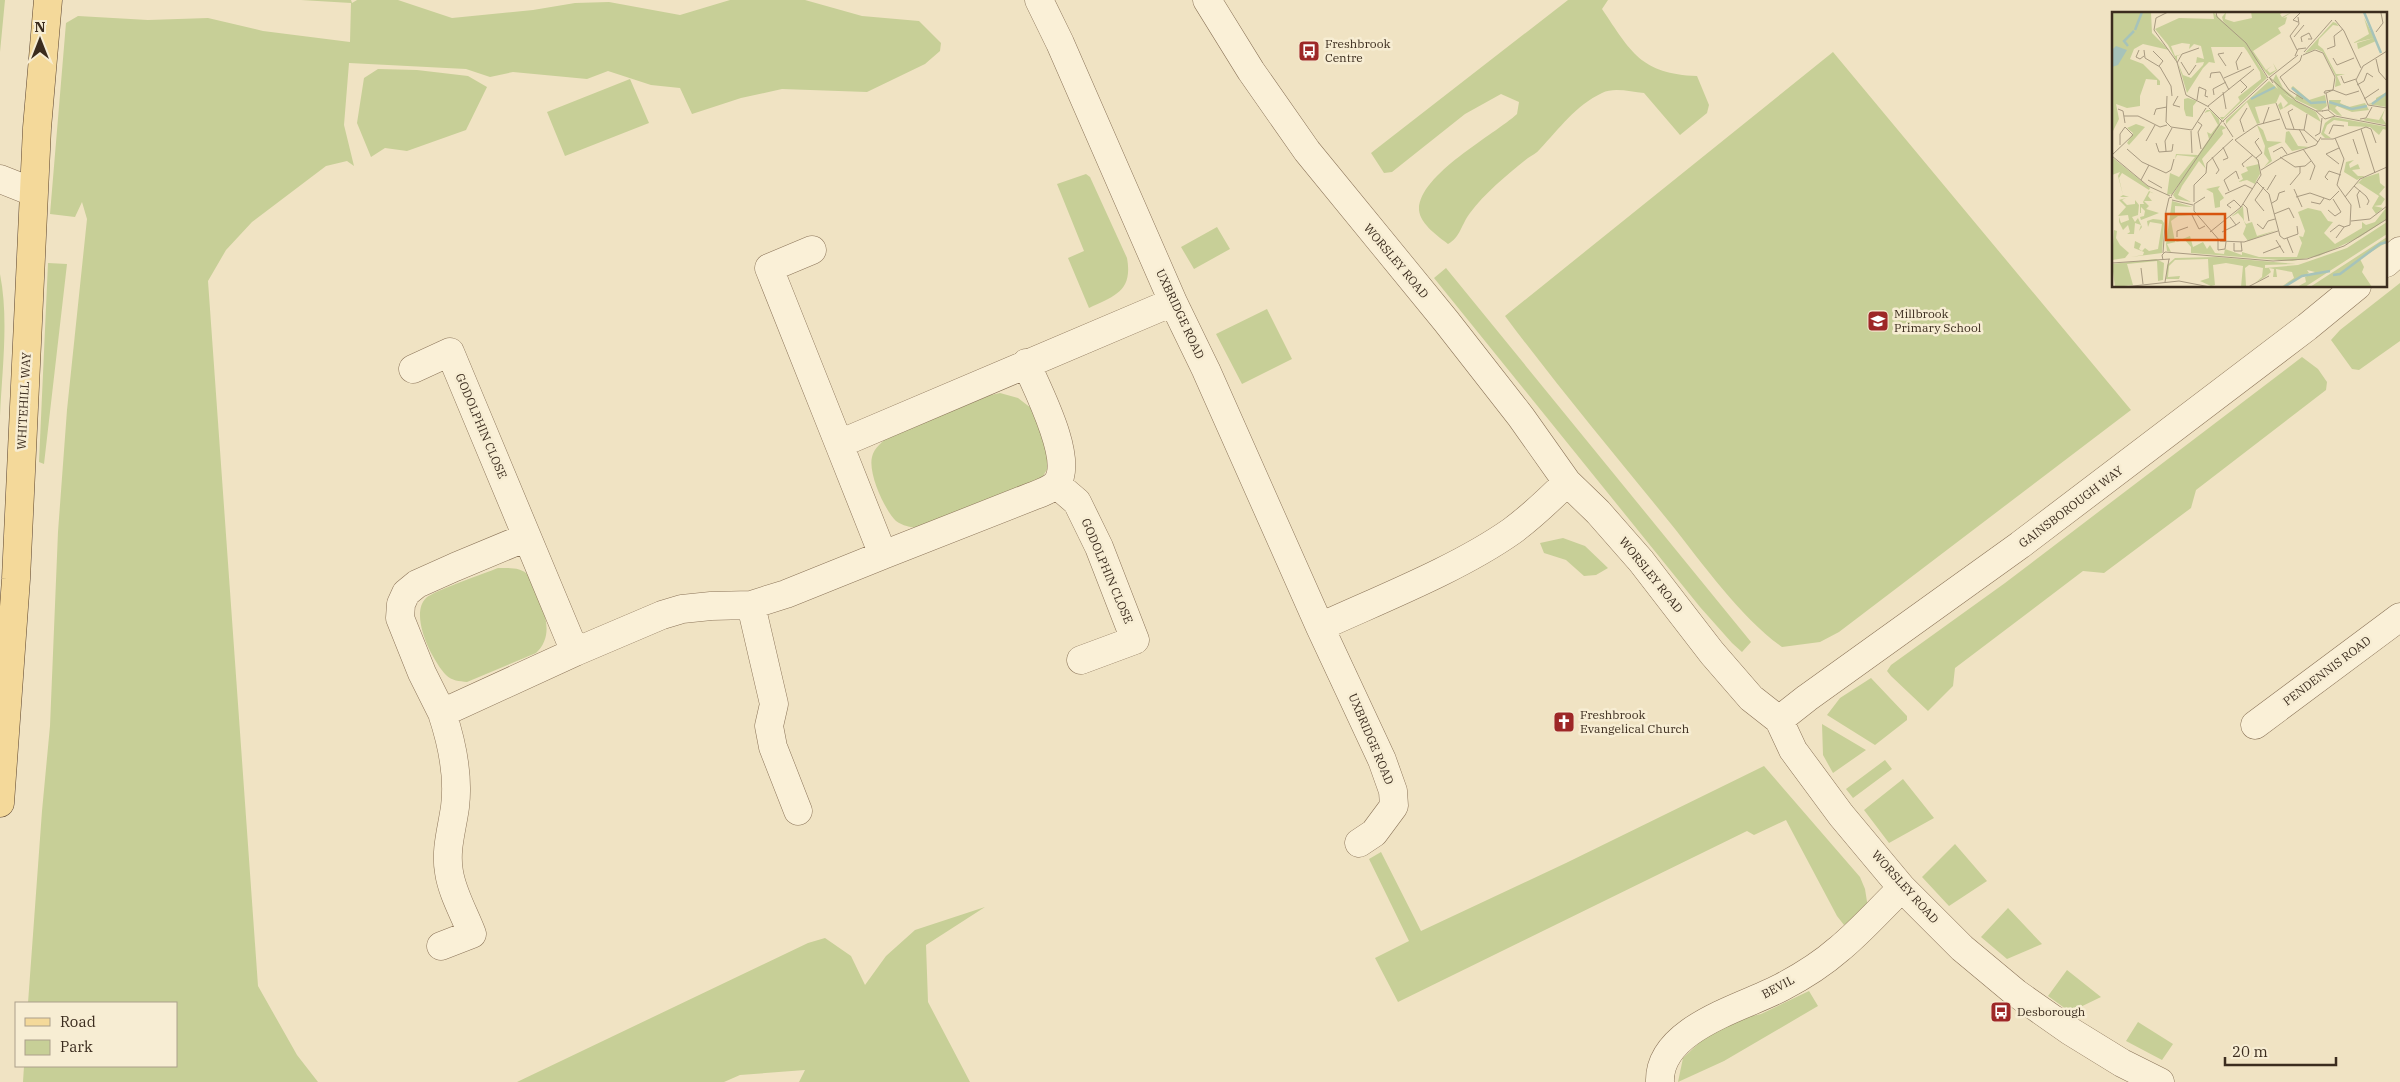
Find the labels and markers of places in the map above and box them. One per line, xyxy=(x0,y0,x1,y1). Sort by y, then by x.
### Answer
place label: Freshbrook Centre xyxy=(1325,36,1390,65)
bus stop icon: Freshbrook Centre xyxy=(1297,39,1321,63)
place label: Millbrook Primary School xyxy=(1894,306,1982,335)
school or university icon: Millbrook Primary School xyxy=(1866,309,1890,333)
place label: Freshbrook Evangelical Church xyxy=(1580,707,1690,736)
church icon: Freshbrook Evangelical Church xyxy=(1552,710,1576,734)
bus stop icon: Desborough xyxy=(1989,1000,2013,1024)
place label: Desborough xyxy=(2017,1004,2086,1019)

